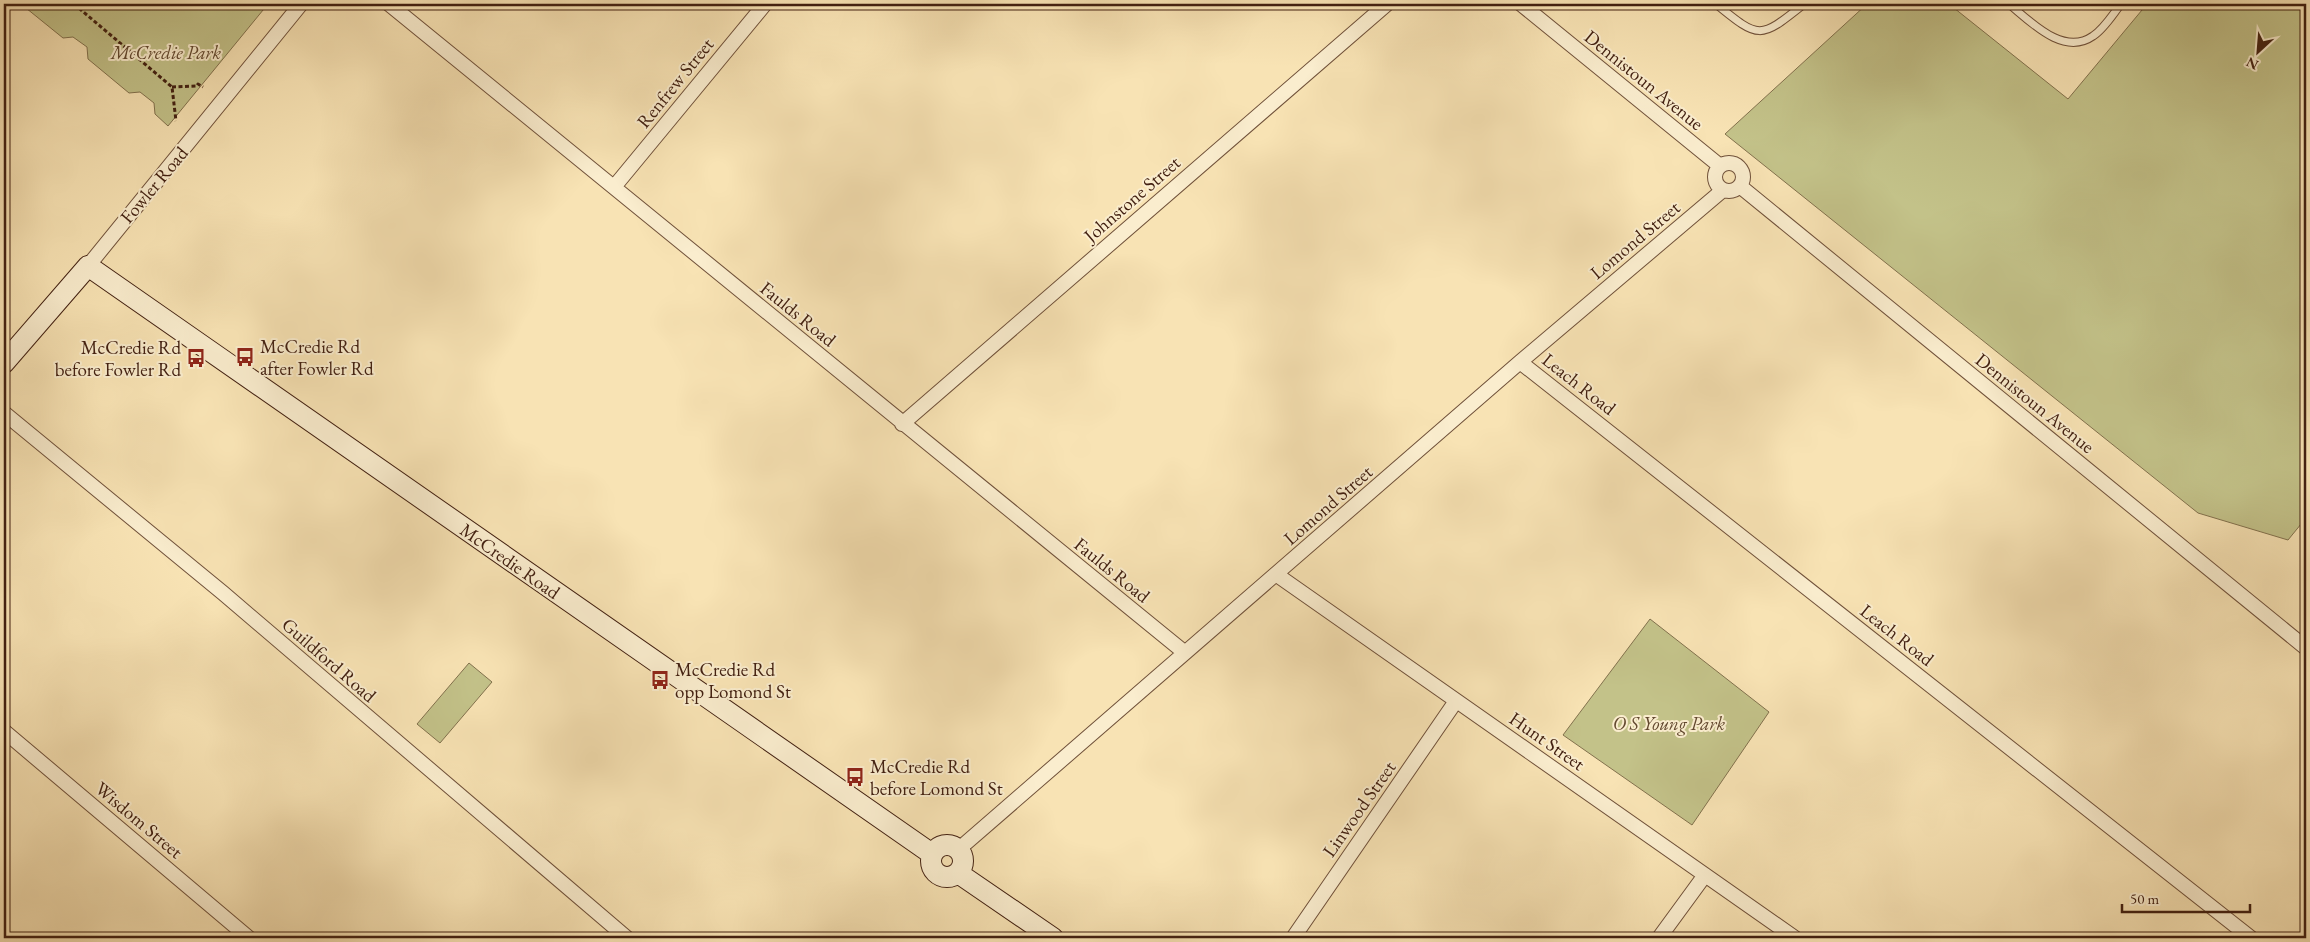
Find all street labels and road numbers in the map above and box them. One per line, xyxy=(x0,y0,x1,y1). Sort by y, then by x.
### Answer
street label: Dennistoun Avenue xyxy=(1579,24,1709,136)
street label: Renfrew Street xyxy=(631,33,719,133)
street label: Fowler Road xyxy=(114,141,194,229)
street label: Johnstone Street xyxy=(1077,150,1185,249)
street label: Lomond Street xyxy=(1585,195,1685,285)
street label: Faulds Road xyxy=(755,276,841,352)
street label: Leach Road xyxy=(1537,347,1621,421)
street label: Dennistoun Avenue xyxy=(1970,347,2100,459)
street label: Lomond Street xyxy=(1278,460,1378,550)
street label: McCredie Road xyxy=(455,517,565,605)
street label: Faulds Road xyxy=(1069,532,1155,608)
street label: Leach Road xyxy=(1855,598,1939,672)
street label: Guildford Road xyxy=(277,612,382,708)
street label: Hunt Street xyxy=(1504,706,1590,776)
street label: Linwood Street xyxy=(1317,756,1401,862)
street label: Wisdom Street xyxy=(90,776,188,864)

